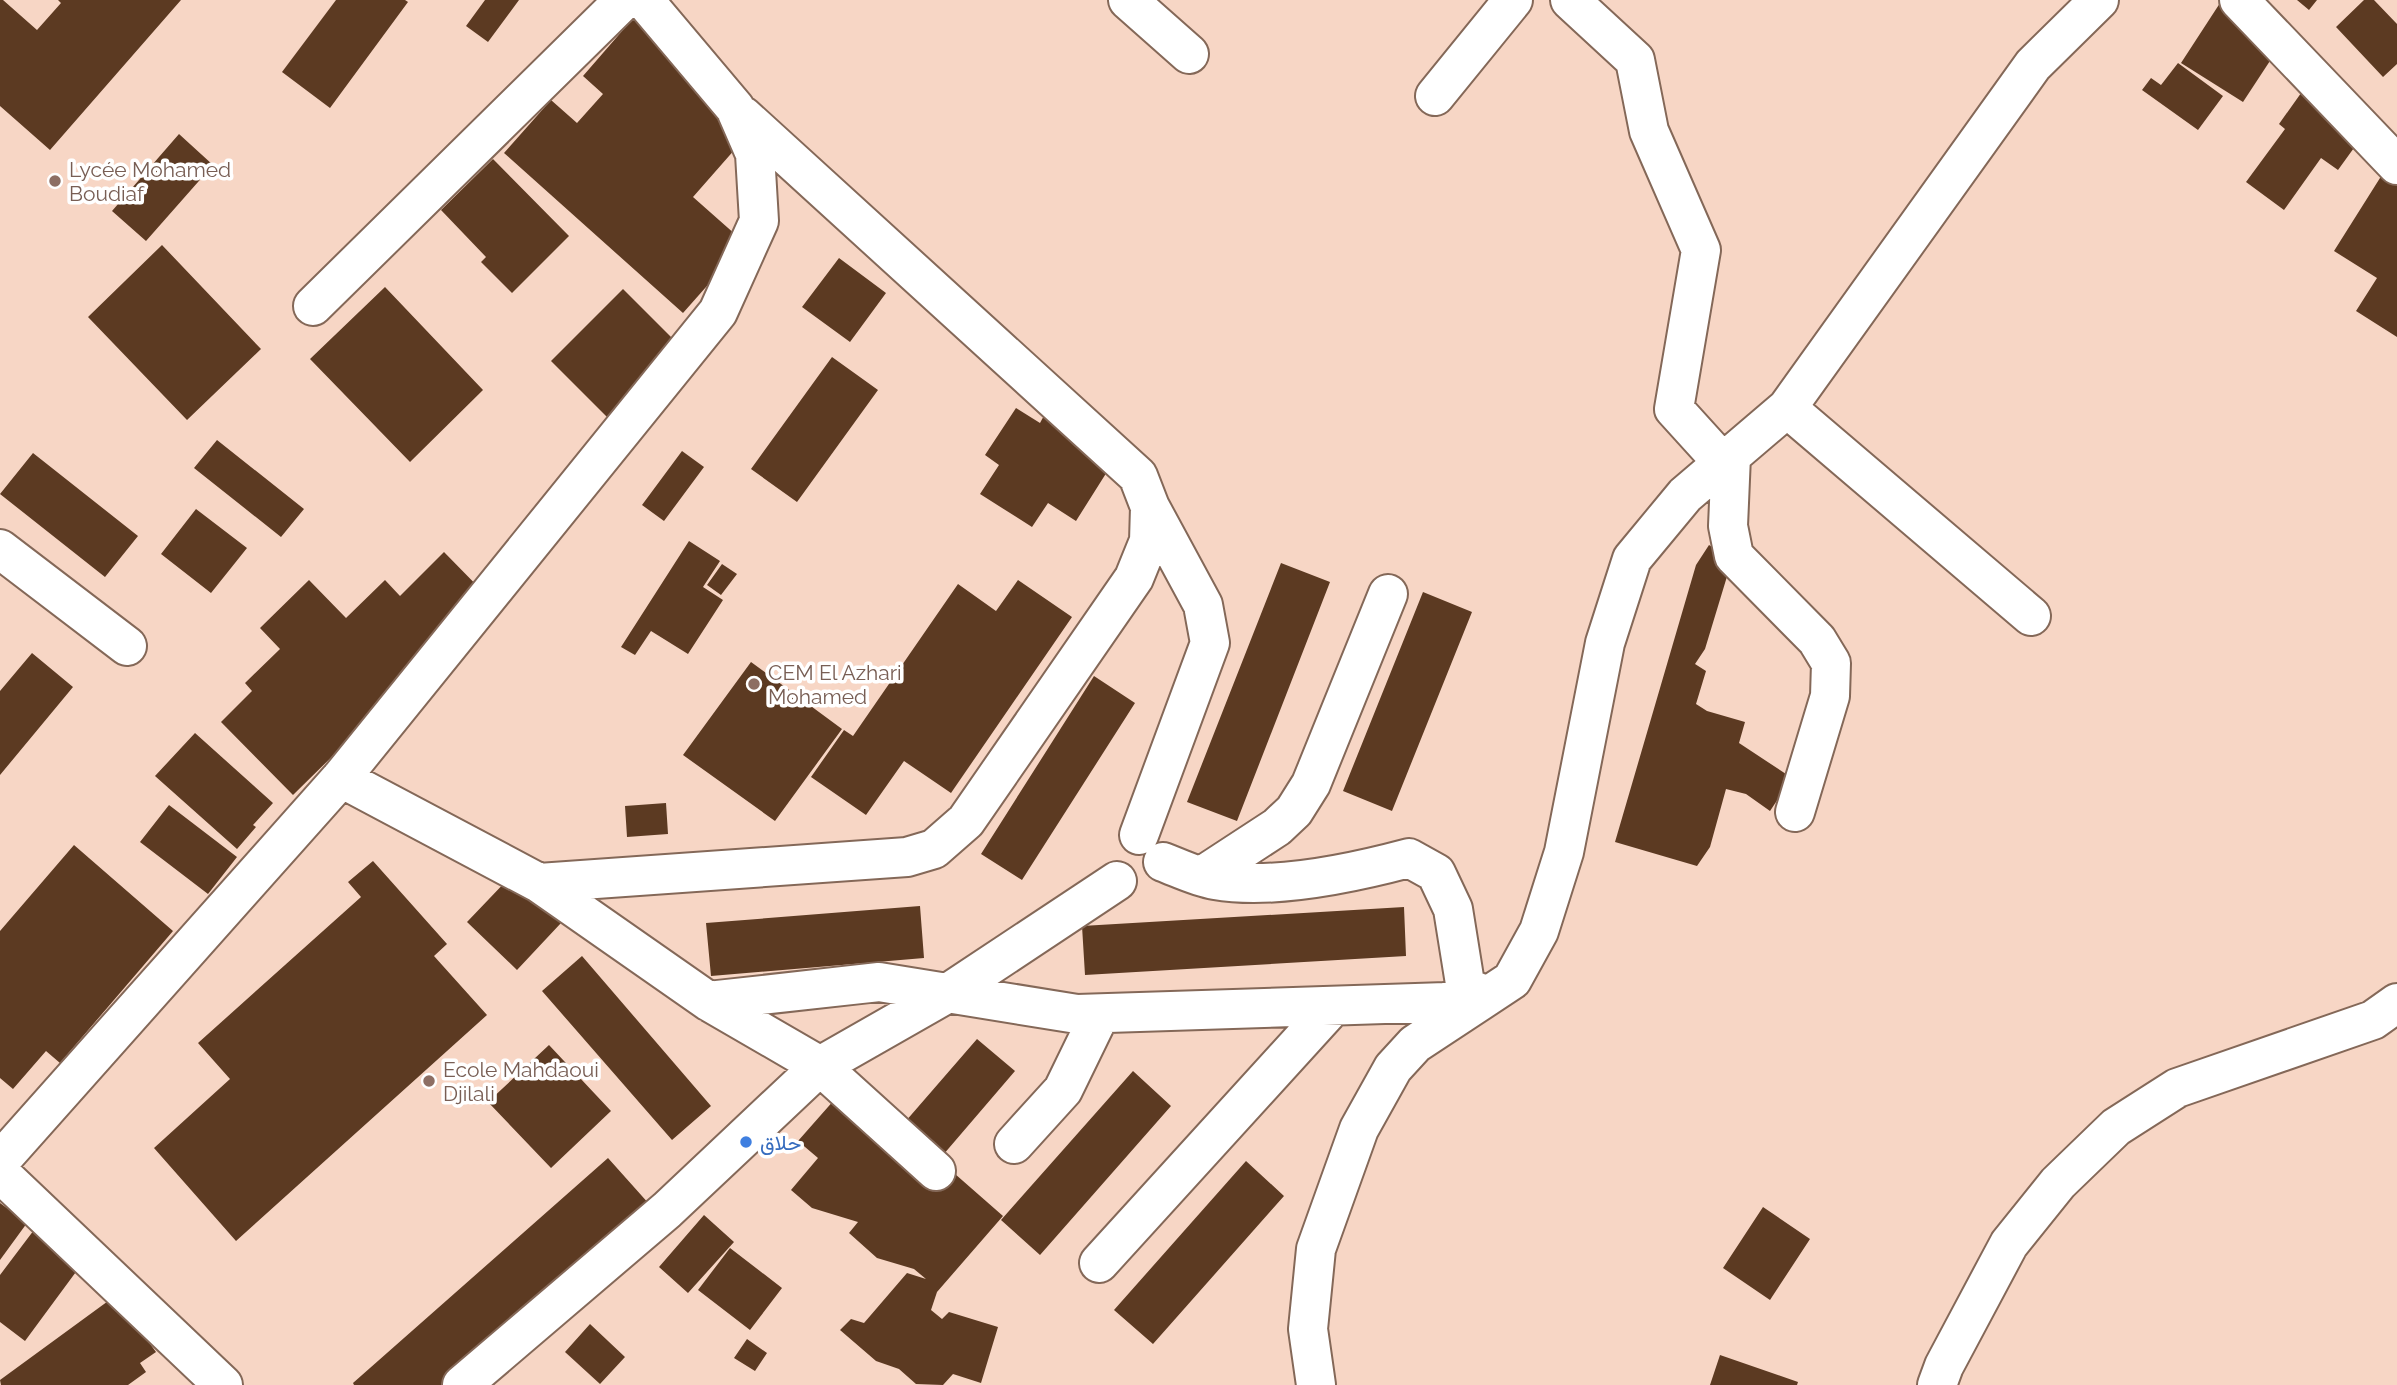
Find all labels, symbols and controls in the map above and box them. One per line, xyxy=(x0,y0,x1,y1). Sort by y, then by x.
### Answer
place label: Lycée Mohamed Boudiaf xyxy=(69,157,231,206)
marker: Lycée Mohamed Boudiaf xyxy=(47,173,63,189)
place label: CEM El Azhari Mohamed xyxy=(768,660,902,709)
marker: CEM El Azhari Mohamed xyxy=(746,676,762,692)
place label: Ecole Mahdaoui Djilali xyxy=(443,1057,599,1106)
marker: Ecole Mahdaoui Djilali xyxy=(421,1073,437,1089)
place label: حلاق xyxy=(760,1130,801,1155)
marker: حلاق xyxy=(738,1134,754,1150)

